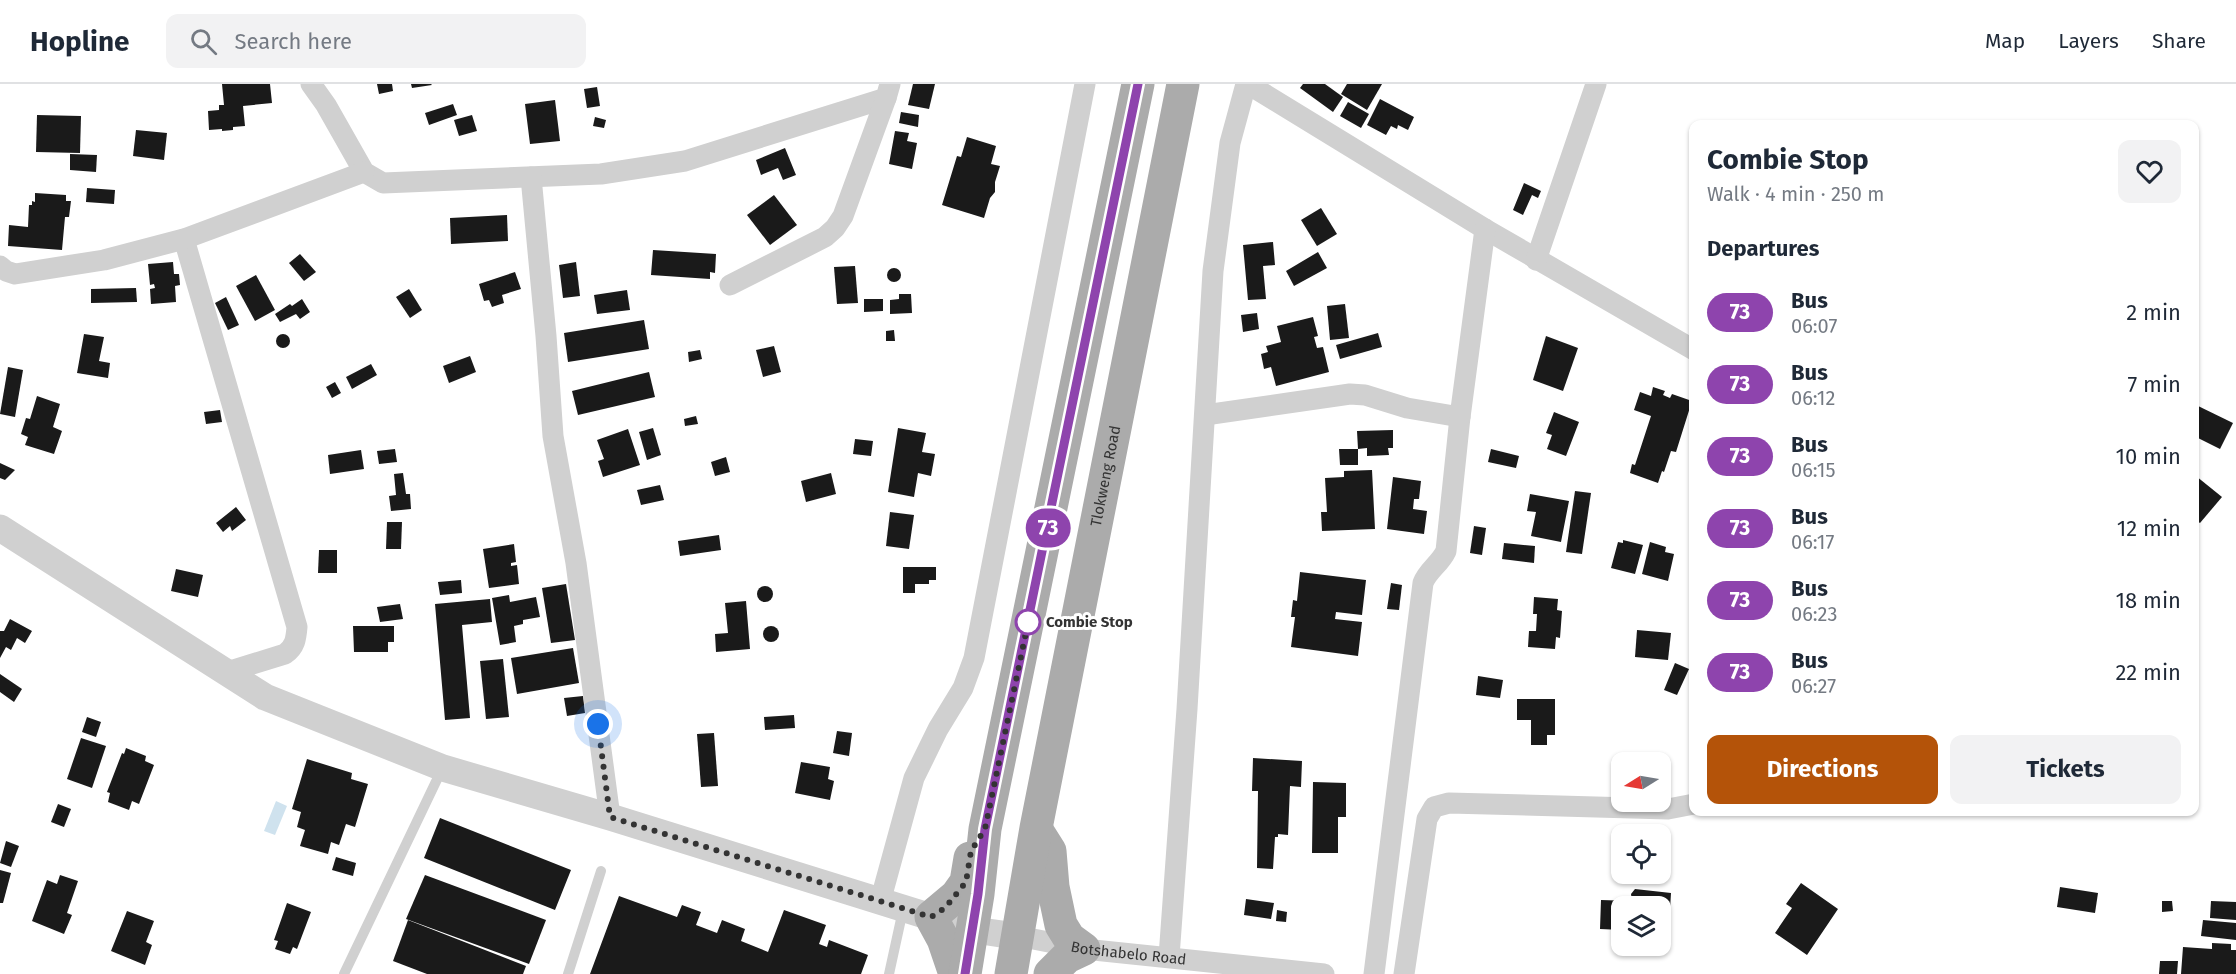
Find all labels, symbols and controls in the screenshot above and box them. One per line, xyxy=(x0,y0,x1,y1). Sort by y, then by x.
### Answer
search box xyxy=(166,14,586,68)
text: Hopline xyxy=(30,25,130,58)
icon: search xyxy=(187,25,220,58)
text: Search here xyxy=(235,28,352,55)
text: Map xyxy=(1985,28,2025,54)
text: Layers xyxy=(2058,28,2119,54)
text: Share xyxy=(2152,28,2206,54)
button: heart xyxy=(2118,140,2181,203)
text: Combie Stop xyxy=(1707,143,1869,176)
text: Walk · 4 min · 250 m xyxy=(1707,182,1884,206)
text: Departures xyxy=(1707,235,1819,262)
text: Bus xyxy=(1791,287,1828,314)
text: 73 xyxy=(1730,299,1750,325)
text: 2 min xyxy=(2126,299,2181,326)
text: 06:07 xyxy=(1791,314,1837,338)
text: Bus xyxy=(1791,359,1828,386)
text: 73 xyxy=(1730,371,1750,397)
text: 7 min xyxy=(2127,371,2181,398)
text: 06:12 xyxy=(1791,386,1835,410)
street label: Tlokweng Road xyxy=(1087,424,1124,528)
text: Bus xyxy=(1791,431,1828,458)
text: 73 xyxy=(1730,443,1750,469)
text: 10 min xyxy=(2115,443,2181,470)
text: 06:15 xyxy=(1791,458,1836,482)
text: Bus xyxy=(1791,503,1828,530)
line badge: 73 xyxy=(1021,508,1075,548)
text: 73 xyxy=(1038,515,1058,541)
text: 73 xyxy=(1730,515,1750,541)
text: 12 min xyxy=(2117,515,2181,542)
text: 06:17 xyxy=(1791,530,1834,554)
text: Bus xyxy=(1791,575,1828,602)
text: 73 xyxy=(1730,587,1750,613)
text: 18 min xyxy=(2116,587,2181,614)
text: 06:23 xyxy=(1791,602,1837,626)
marker: Combie Stop xyxy=(1015,609,1041,635)
place label: Combie Stop xyxy=(1046,613,1133,631)
text: Bus xyxy=(1791,647,1828,674)
text: 73 xyxy=(1730,659,1750,685)
text: 22 min xyxy=(2115,659,2181,686)
text: 06:27 xyxy=(1791,674,1836,698)
your location xyxy=(583,709,613,739)
button: Directions xyxy=(1707,735,1938,804)
button: Tickets xyxy=(1950,735,2181,804)
north arrow xyxy=(1611,752,1671,812)
map controls xyxy=(1611,752,1671,956)
button: locate xyxy=(1611,824,1671,884)
button: layers xyxy=(1611,896,1671,956)
street label: Botshabelo Road xyxy=(1069,938,1187,969)

